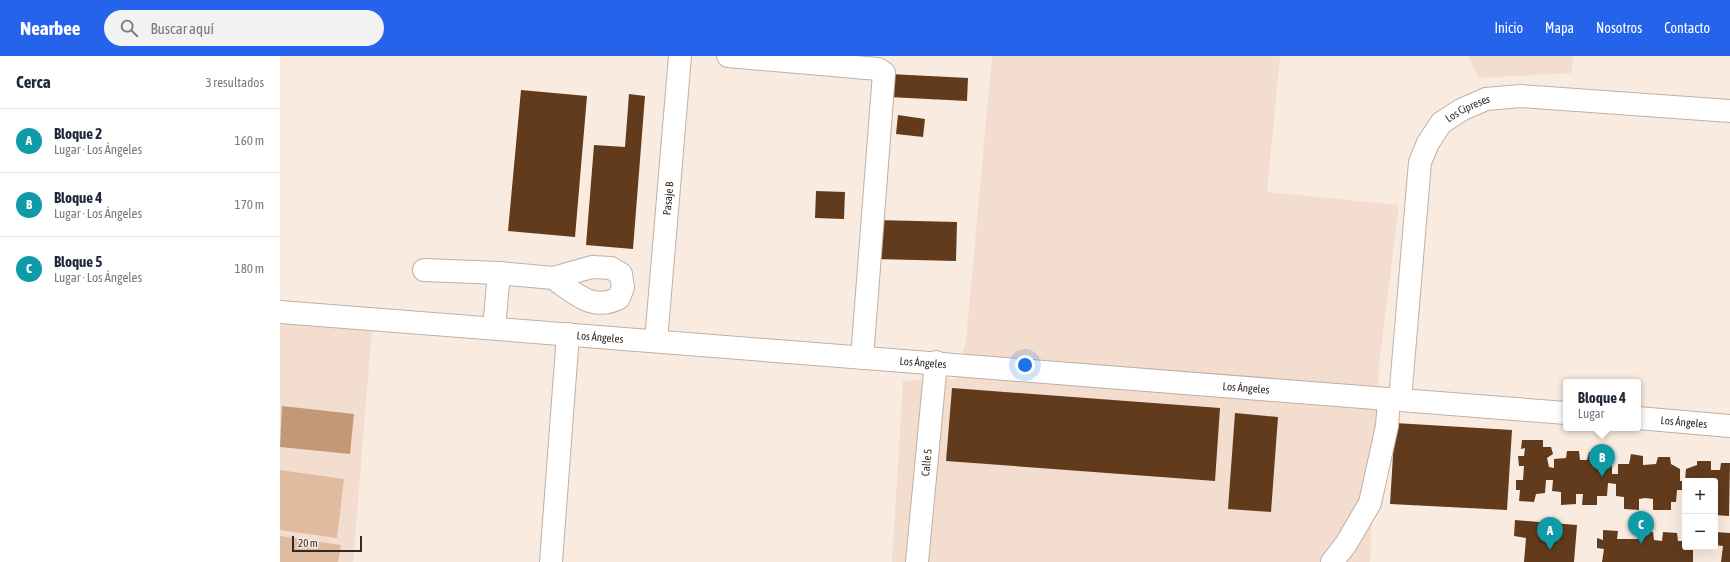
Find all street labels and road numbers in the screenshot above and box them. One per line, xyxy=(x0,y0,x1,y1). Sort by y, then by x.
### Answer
street label: Los Cipreses xyxy=(1443,93,1490,125)
street label: Pasaje B xyxy=(661,180,675,216)
street label: Los Ángeles xyxy=(576,329,624,345)
street label: Los Ángeles xyxy=(899,355,947,370)
street label: Los Ángeles xyxy=(1222,380,1270,396)
street label: Los Ángeles xyxy=(1660,414,1708,430)
street label: Calle 5 xyxy=(919,448,934,477)

